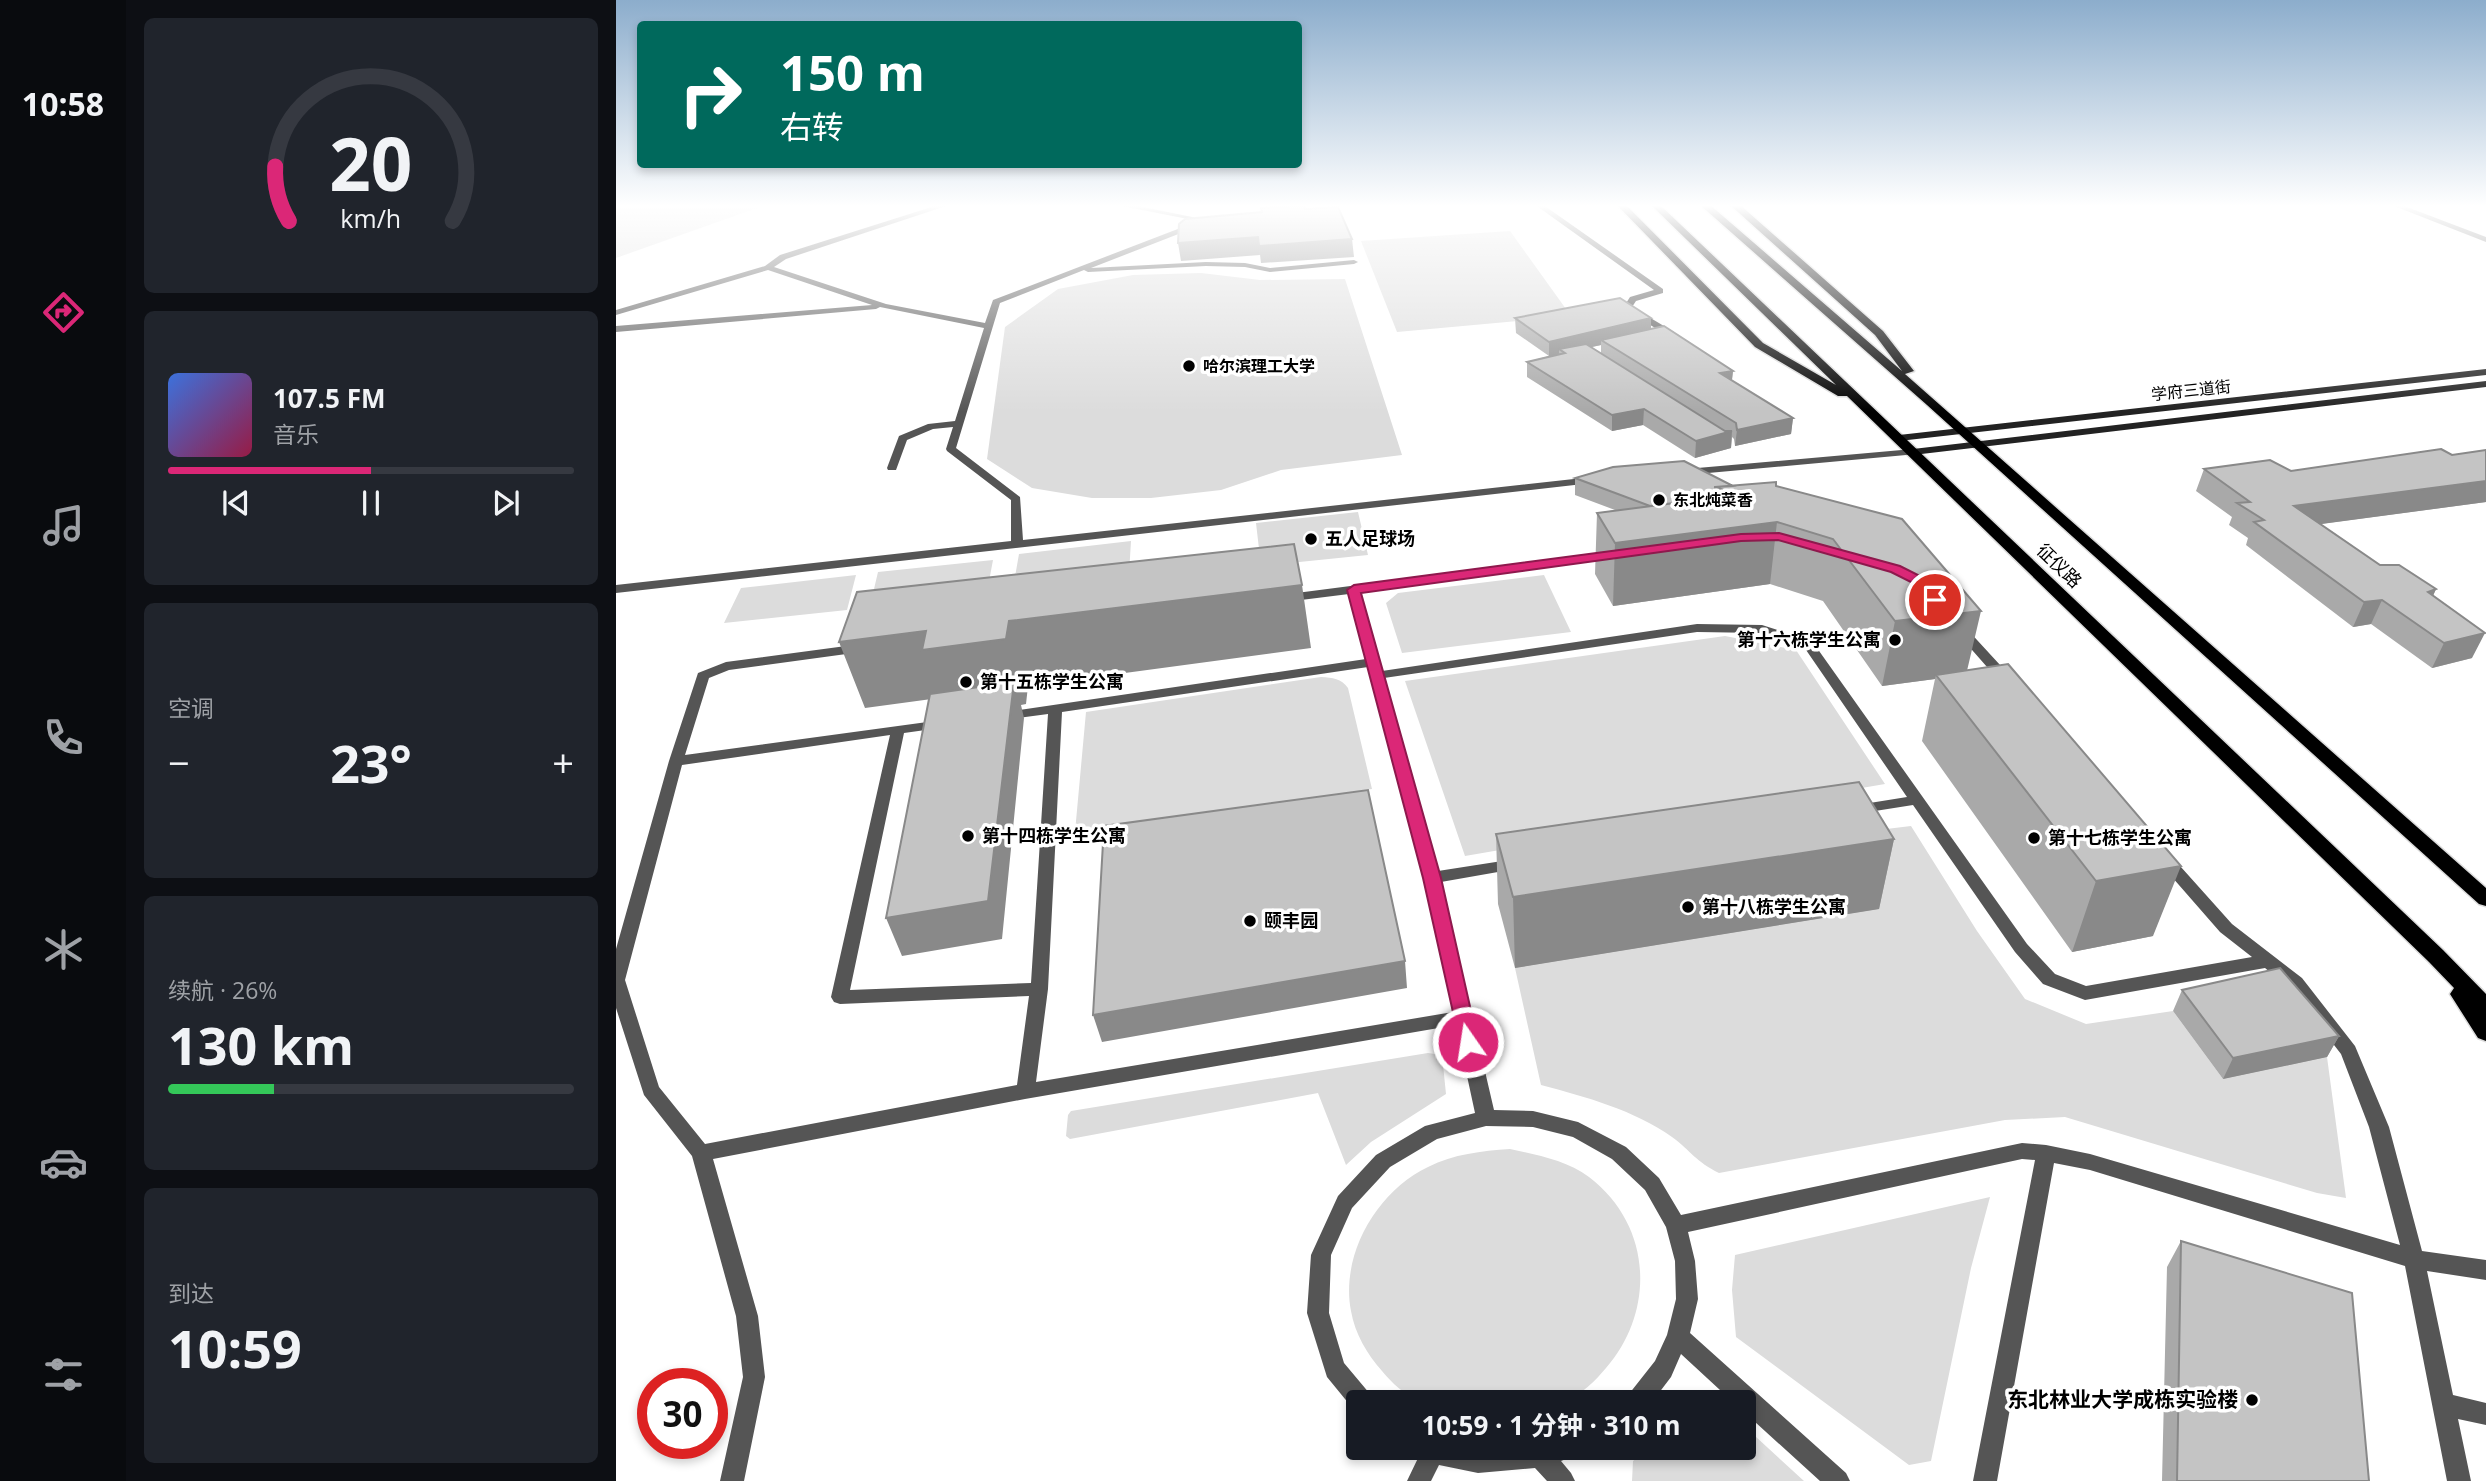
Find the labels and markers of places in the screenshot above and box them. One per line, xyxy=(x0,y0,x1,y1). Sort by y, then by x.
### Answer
place label: 哈尔滨理工大学 xyxy=(1203,355,1315,377)
marker: 哈尔滨理工大学 xyxy=(1181,358,1197,374)
place label: 东北炖菜香 xyxy=(1673,489,1753,511)
marker: 东北炖菜香 xyxy=(1651,492,1667,508)
place label: 五人足球场 xyxy=(1325,526,1415,550)
marker: 五人足球场 xyxy=(1303,531,1319,547)
pin xyxy=(1905,570,1965,630)
place label: 第十六栋学生公寓 xyxy=(1737,627,1881,651)
marker: 第十六栋学生公寓 xyxy=(1887,632,1903,648)
place label: 第十五栋学生公寓 xyxy=(980,669,1124,693)
marker: 第十五栋学生公寓 xyxy=(958,674,974,690)
place label: 第十四栋学生公寓 xyxy=(982,823,1126,847)
place label: 第十七栋学生公寓 xyxy=(2048,825,2192,849)
marker: 第十四栋学生公寓 xyxy=(960,828,976,844)
marker: 第十七栋学生公寓 xyxy=(2026,830,2042,846)
place label: 第十八栋学生公寓 xyxy=(1702,894,1846,918)
marker: 第十八栋学生公寓 xyxy=(1680,899,1696,915)
place label: 颐丰园 xyxy=(1264,908,1318,932)
marker: 颐丰园 xyxy=(1242,913,1258,929)
place label: 东北林业大学成栋实验楼 xyxy=(2007,1385,2238,1413)
marker: 东北林业大学成栋实验楼 xyxy=(2244,1392,2260,1408)

